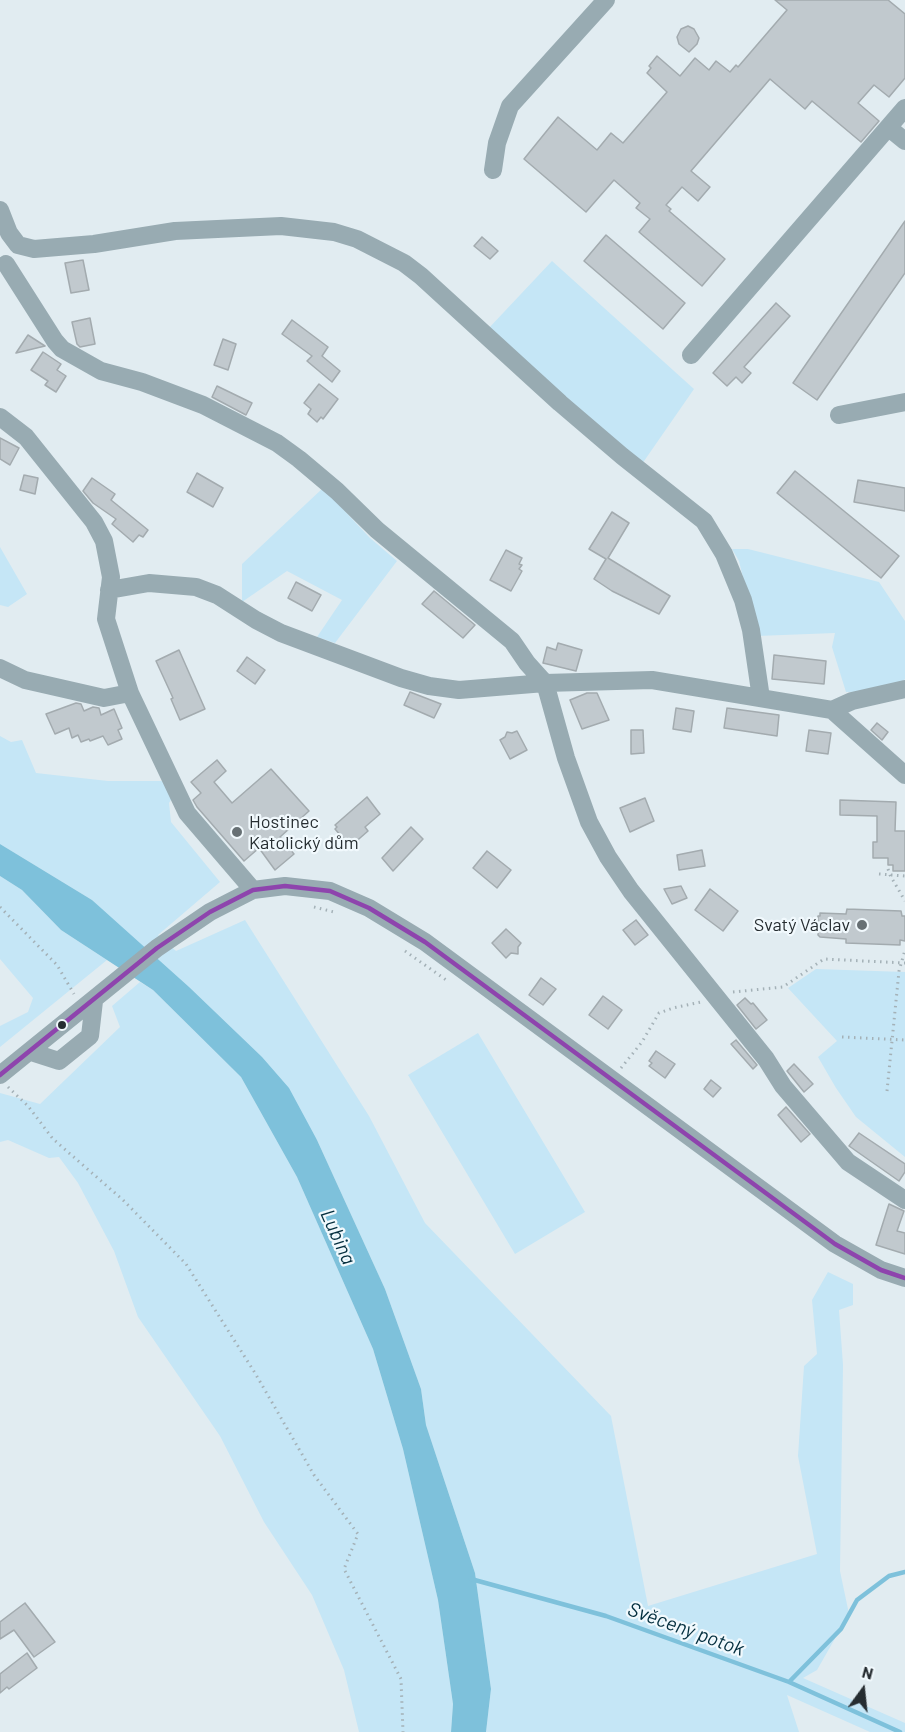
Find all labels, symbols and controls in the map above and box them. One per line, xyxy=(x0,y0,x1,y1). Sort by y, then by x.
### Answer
place label: Hostinec Katolický dům xyxy=(249,811,359,854)
marker: Hostinec Katolický dům xyxy=(230,825,244,839)
place label: Svatý Václav xyxy=(754,914,850,936)
marker: Svatý Václav xyxy=(855,918,869,932)
unlabelled marker xyxy=(56,1019,68,1031)
water label: Lubina xyxy=(315,1206,361,1268)
water label: Svěcený potok xyxy=(625,1597,747,1661)
north arrow xyxy=(833,1660,893,1720)
text: N xyxy=(860,1662,875,1683)

